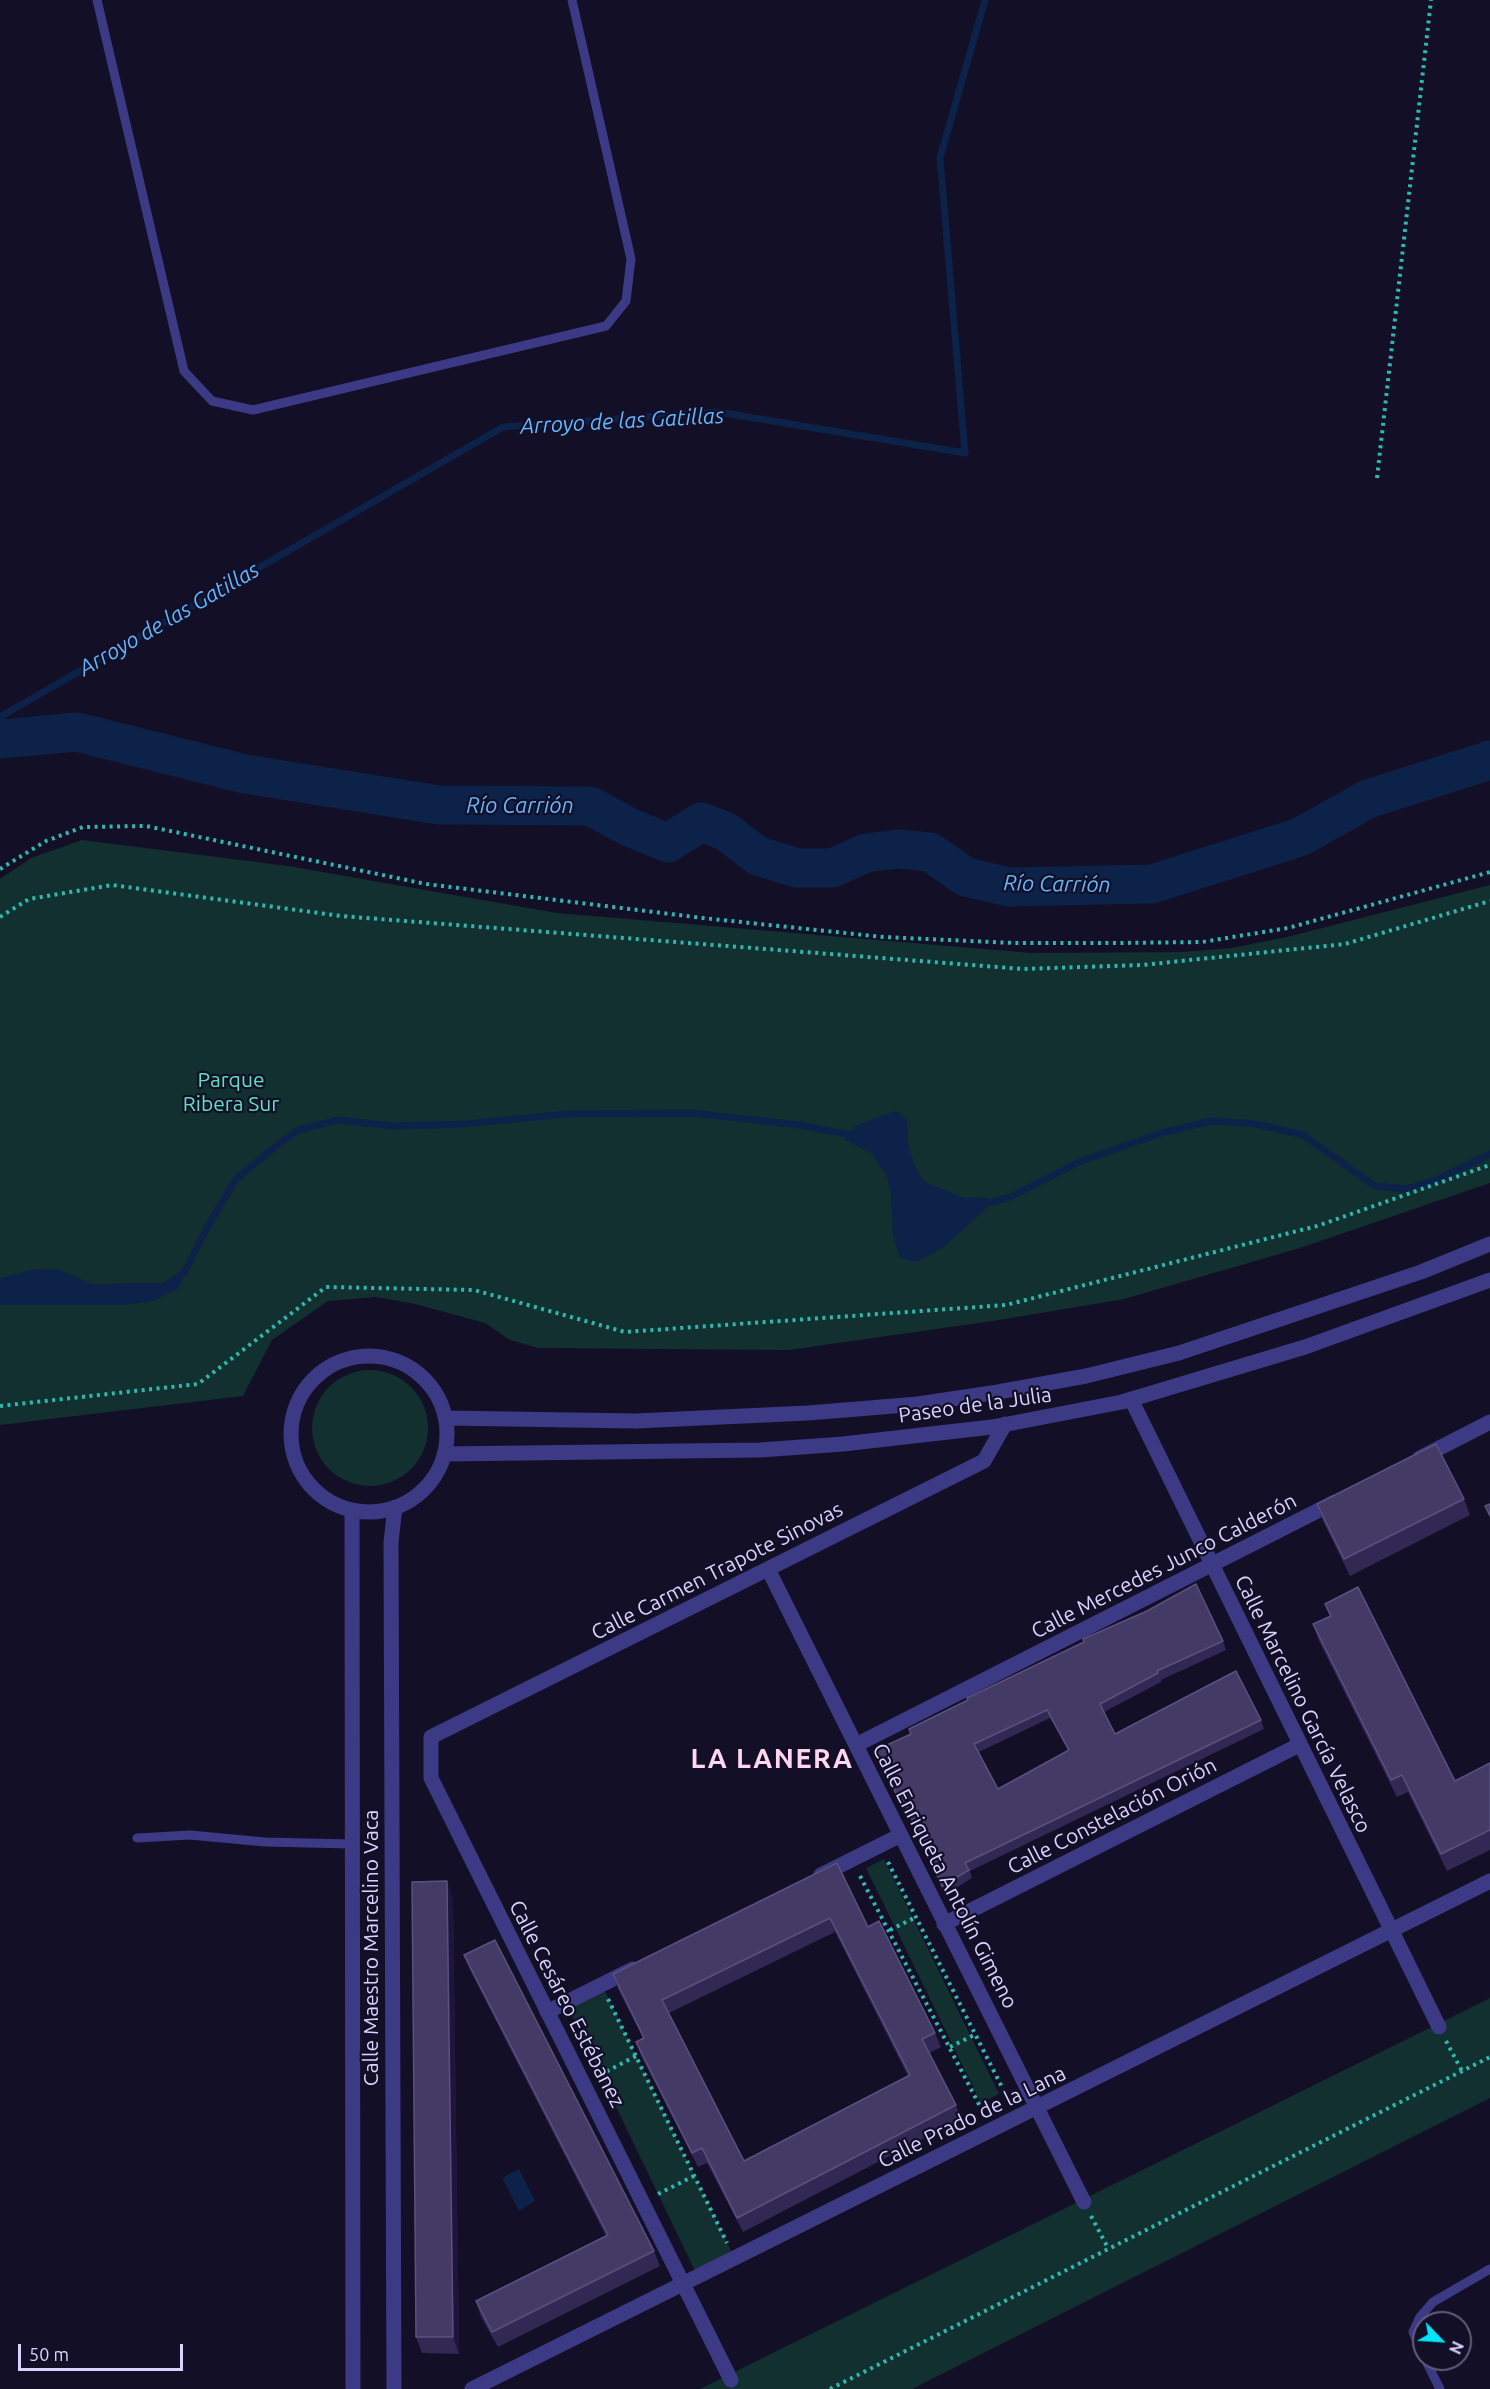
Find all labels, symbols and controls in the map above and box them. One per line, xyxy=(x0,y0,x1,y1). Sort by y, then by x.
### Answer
water label: Arroyo de las Gatillas xyxy=(519,402,725,440)
water label: Arroyo de las Gatillas xyxy=(74,557,264,681)
water label: Río Carrión xyxy=(466,793,574,819)
water label: Río Carrión xyxy=(1003,870,1111,898)
park label: Parque Ribera Sur xyxy=(183,1067,279,1117)
street label: Paseo de la Julia xyxy=(897,1382,1053,1428)
street label: Calle Mercedes Junco Calderón xyxy=(1027,1488,1301,1644)
street label: Calle Carmen Trapote Sinovas xyxy=(587,1497,847,1645)
street label: Calle Marcelino García Velasco xyxy=(1229,1571,1377,1837)
street label: Calle Enriqueta Antolín Gimeno xyxy=(867,1739,1023,2013)
district label: LA LANERA xyxy=(691,1743,853,1775)
street label: Calle Constelación Orión xyxy=(1003,1752,1221,1880)
street label: Calle Maestro Marcelino Vaca xyxy=(358,1810,384,2086)
street label: Calle Cesáreo Estébanez xyxy=(504,1896,630,2112)
street label: Calle Prado de la Lana xyxy=(874,2061,1070,2173)
north arrow xyxy=(1412,2311,1472,2371)
scale bar xyxy=(21,2332,186,2370)
text: N xyxy=(1446,2339,1467,2357)
text: 50 m xyxy=(29,2344,69,2364)

